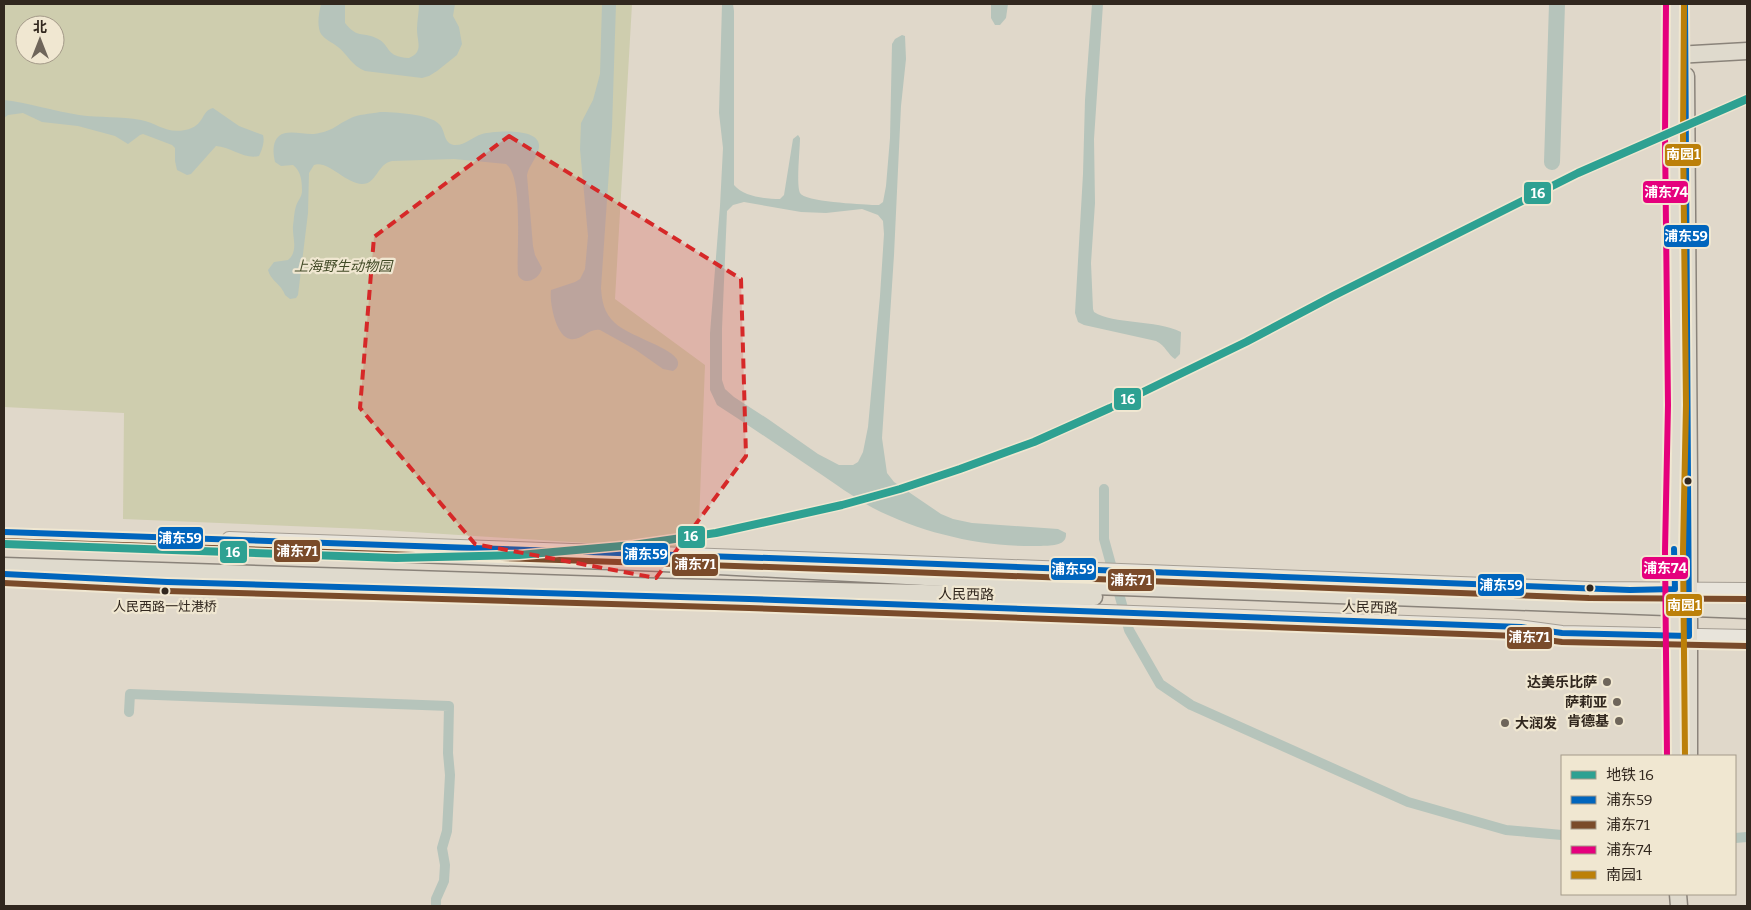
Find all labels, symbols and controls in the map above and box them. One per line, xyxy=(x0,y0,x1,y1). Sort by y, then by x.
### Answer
north arrow xyxy=(15,15,65,65)
text: 北 xyxy=(33,19,47,36)
line badge: 南园1 xyxy=(1664,143,1702,167)
text: 南园1 xyxy=(1666,146,1700,163)
line badge: 浦东74 xyxy=(1642,180,1689,204)
line badge: 16 xyxy=(1523,181,1552,205)
text: 浦东74 xyxy=(1644,184,1688,201)
text: 16 xyxy=(1531,185,1545,202)
line badge: 浦东59 xyxy=(1663,224,1710,248)
text: 浦东59 xyxy=(1664,228,1708,245)
park label: 上海野生动物园 xyxy=(294,258,394,275)
line badge: 16 xyxy=(1113,387,1142,411)
text: 16 xyxy=(1121,391,1135,408)
unlabelled marker xyxy=(1683,476,1693,486)
line badge: 16 xyxy=(677,525,706,549)
line badge: 浦东59 xyxy=(157,526,204,550)
text: 16 xyxy=(684,528,698,545)
text: 浦东59 xyxy=(158,530,202,547)
line badge: 浦东71 xyxy=(273,539,321,563)
line badge: 16 xyxy=(219,540,248,564)
line badge: 浦东59 xyxy=(622,542,669,566)
text: 浦东71 xyxy=(276,543,318,560)
text: 16 xyxy=(226,544,240,561)
text: 浦东59 xyxy=(624,546,668,563)
line badge: 浦东71 xyxy=(671,553,719,577)
text: 浦东71 xyxy=(674,556,716,573)
line badge: 浦东74 xyxy=(1641,556,1689,580)
line badge: 浦东59 xyxy=(1050,557,1097,581)
text: 浦东74 xyxy=(1643,560,1687,577)
text: 浦东59 xyxy=(1051,561,1095,578)
line badge: 浦东71 xyxy=(1107,568,1155,592)
text: 浦东71 xyxy=(1110,572,1152,589)
line badge: 浦东59 xyxy=(1477,573,1525,597)
text: 浦东59 xyxy=(1479,577,1523,594)
unlabelled marker xyxy=(1585,583,1595,593)
marker: 人民西路一灶港桥 xyxy=(160,586,170,596)
street label: 人民西路 xyxy=(938,586,994,603)
line badge: 南园1 xyxy=(1665,593,1703,617)
text: 南园1 xyxy=(1667,597,1701,614)
street label: 人民西路 xyxy=(1342,598,1398,617)
place label: 人民西路一灶港桥 xyxy=(113,599,217,614)
line badge: 浦东71 xyxy=(1506,626,1553,650)
text: 浦东71 xyxy=(1508,629,1550,646)
place label: 达美乐比萨 xyxy=(1527,674,1597,691)
marker: 达美乐比萨 xyxy=(1601,676,1613,688)
place label: 萨莉亚 xyxy=(1565,694,1607,711)
marker: 萨莉亚 xyxy=(1611,696,1623,708)
place label: 肯德基 xyxy=(1567,713,1609,730)
place label: 大润发 xyxy=(1515,715,1557,732)
marker: 肯德基 xyxy=(1613,715,1625,727)
marker: 大润发 xyxy=(1499,717,1511,729)
legend xyxy=(1561,755,1736,895)
text: 地铁 16 xyxy=(1606,766,1654,784)
text: 浦东59 xyxy=(1606,791,1653,809)
text: 浦东71 xyxy=(1606,816,1650,834)
text: 浦东74 xyxy=(1606,841,1652,859)
text: 南园1 xyxy=(1606,866,1642,884)

